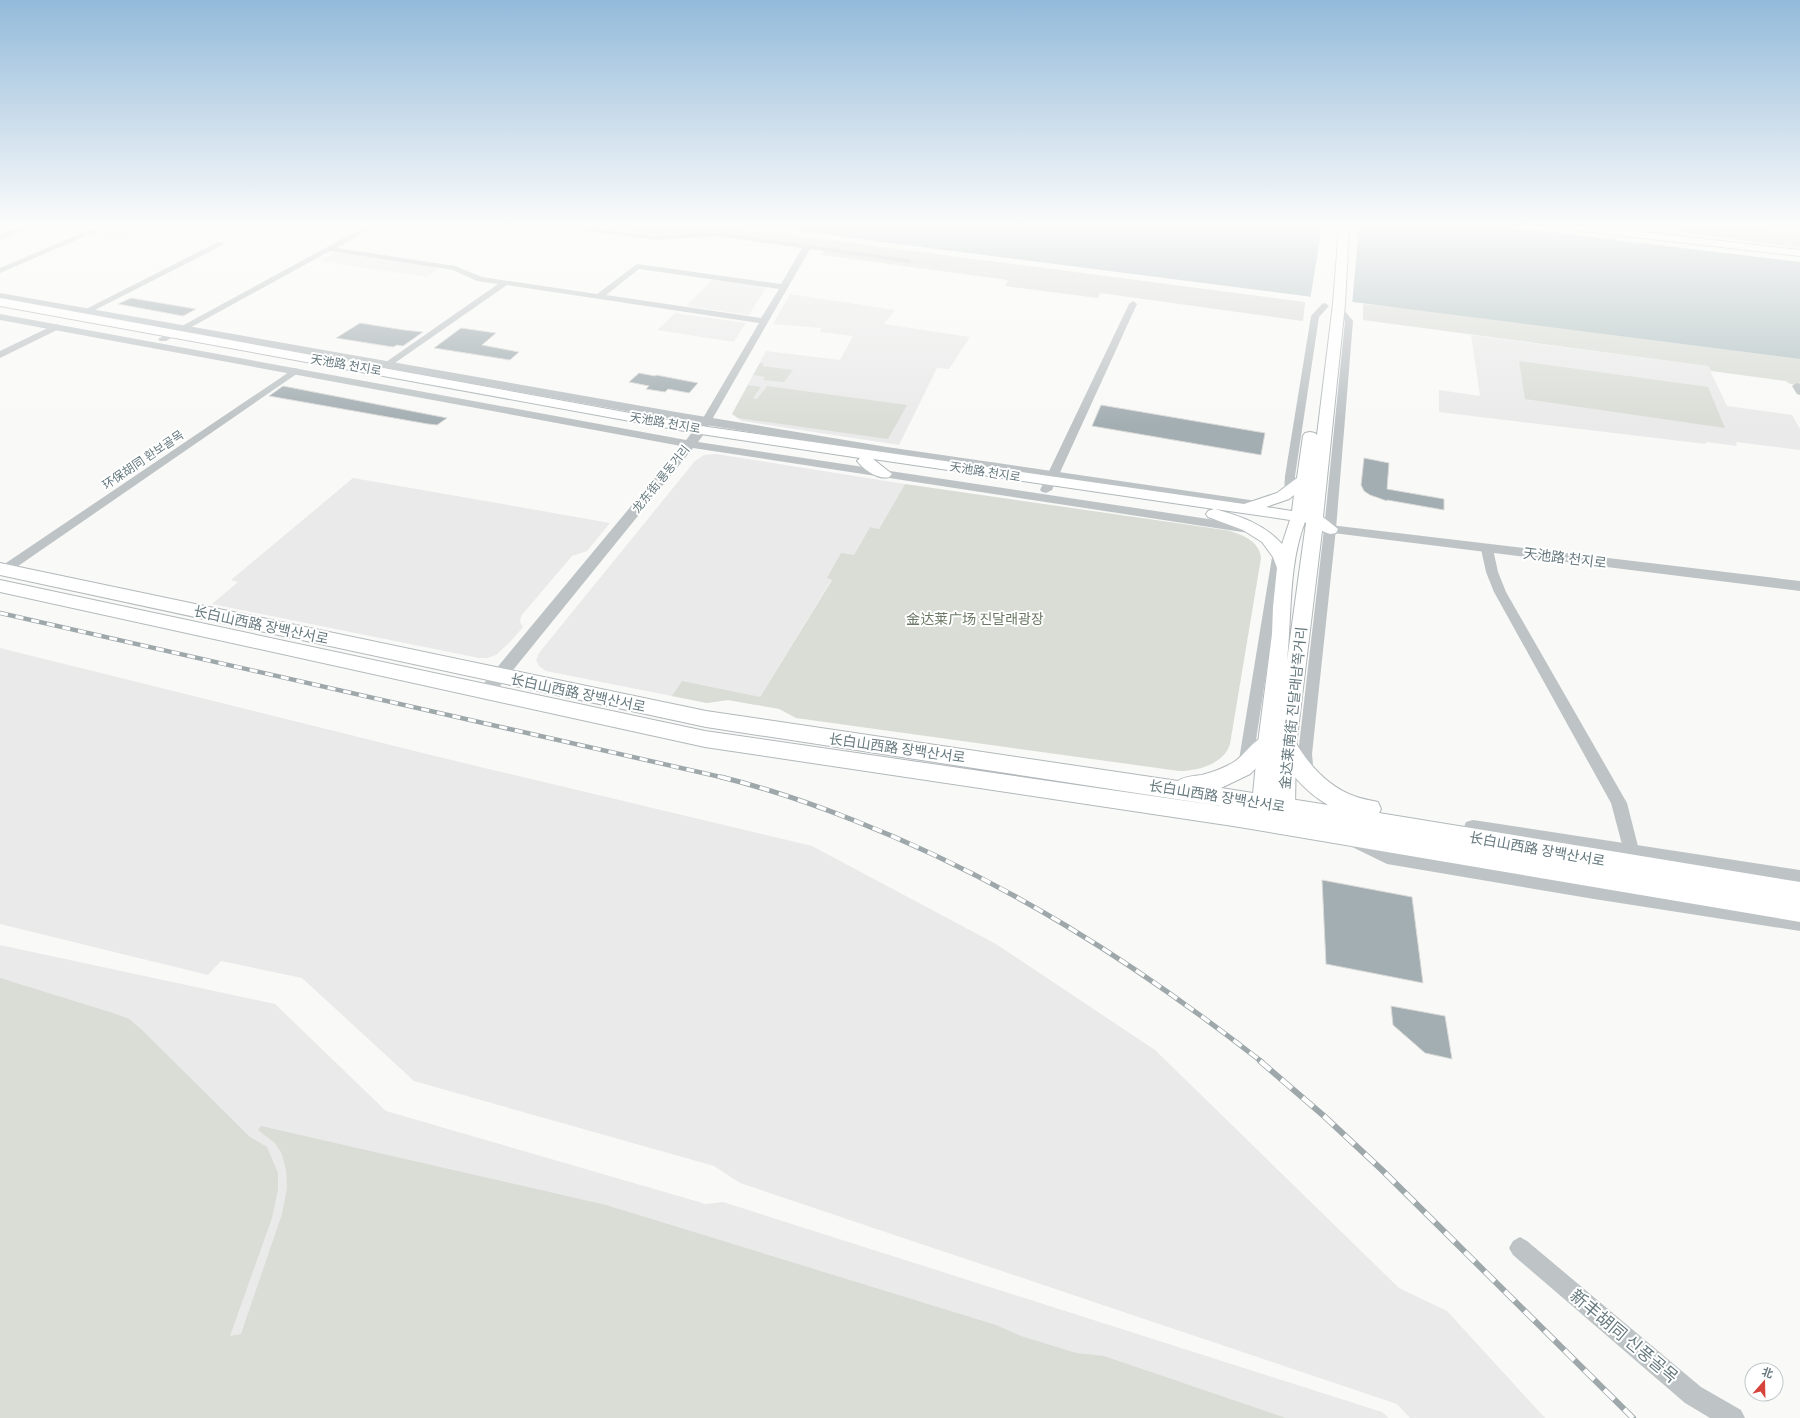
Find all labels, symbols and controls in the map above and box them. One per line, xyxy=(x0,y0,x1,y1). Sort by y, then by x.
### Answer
street label: 天池路 천지로 xyxy=(310,352,383,377)
street label: 天池路 천지로 xyxy=(629,410,702,435)
street label: 环保胡同 환보골목 xyxy=(100,428,186,492)
street label: 龙东街 룡동거리 xyxy=(629,442,692,515)
street label: 天池路 천지로 xyxy=(949,459,1022,484)
street label: 天池路 천지로 xyxy=(1522,545,1608,571)
street label: 长白山西路 장백산서로 xyxy=(192,603,330,647)
park label: 金达莱广场 진달래광장 xyxy=(906,611,1044,627)
street label: 金达莱南街 진달래남쪽거리 xyxy=(1277,626,1309,790)
street label: 长白山西路 장백산서로 xyxy=(509,671,647,715)
street label: 长白山西路 장백산서로 xyxy=(828,731,966,766)
street label: 长白山西路 장백산서로 xyxy=(1148,777,1286,815)
street label: 长白山西路 장백산서로 xyxy=(1468,829,1606,869)
street label: 新丰胡同 신풍골목 xyxy=(1567,1285,1682,1386)
north arrow xyxy=(1744,1362,1784,1402)
text: 北 xyxy=(1760,1365,1775,1380)

